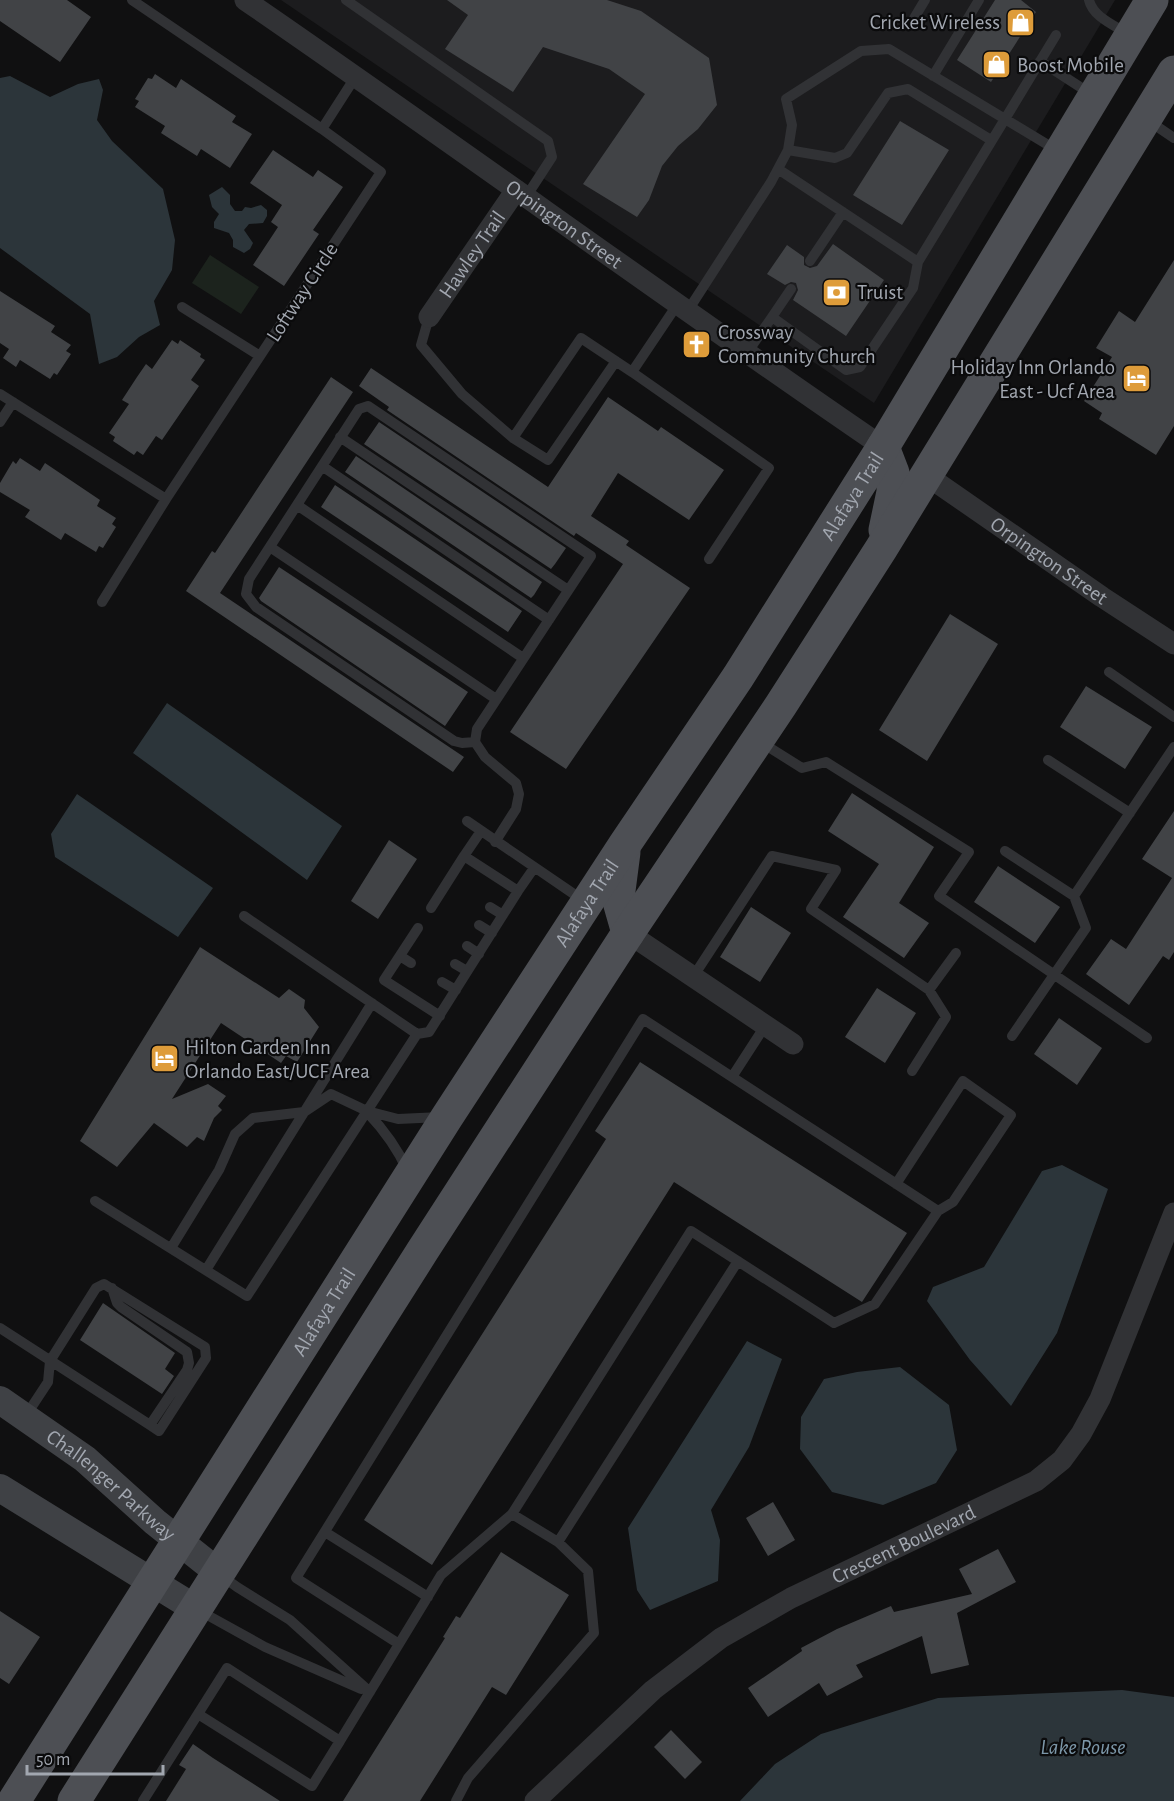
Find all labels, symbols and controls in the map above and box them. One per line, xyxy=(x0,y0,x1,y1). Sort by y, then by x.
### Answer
shop icon: Cricket Wireless xyxy=(1005,6,1037,38)
place label: Cricket Wireless xyxy=(870,12,1000,33)
shop icon: Boost Mobile xyxy=(980,49,1012,81)
place label: Boost Mobile xyxy=(1017,55,1124,76)
street label: Orpington Street xyxy=(502,176,626,273)
street label: Hawley Trail xyxy=(435,207,509,302)
street label: Loftway Circle xyxy=(263,239,342,345)
bank icon: Truist xyxy=(820,276,852,308)
place label: Truist xyxy=(857,282,903,303)
place label: Crossway Community Church xyxy=(718,322,876,367)
church icon: Crossway Community Church xyxy=(681,328,713,360)
place label: Holiday Inn Orlando East - Ucf Area xyxy=(951,357,1115,402)
hotel icon: Holiday Inn Orlando East - Ucf Area xyxy=(1120,363,1152,395)
street label: Alafaya Trail xyxy=(817,449,888,544)
street label: Orpington Street xyxy=(987,513,1111,609)
street label: Alafaya Trail xyxy=(551,856,623,951)
place label: Hilton Garden Inn Orlando East/UCF Area xyxy=(185,1037,370,1082)
hotel icon: Hilton Garden Inn Orlando East/UCF Area xyxy=(148,1043,180,1075)
street label: Alafaya Trail xyxy=(289,1264,360,1360)
street label: Challenger Parkway xyxy=(43,1426,179,1545)
street label: Crescent Boulevard xyxy=(829,1501,979,1588)
water label: Lake Rouse xyxy=(1040,1736,1126,1758)
scale bar xyxy=(27,1738,164,1776)
text: 50 m xyxy=(36,1751,70,1769)

